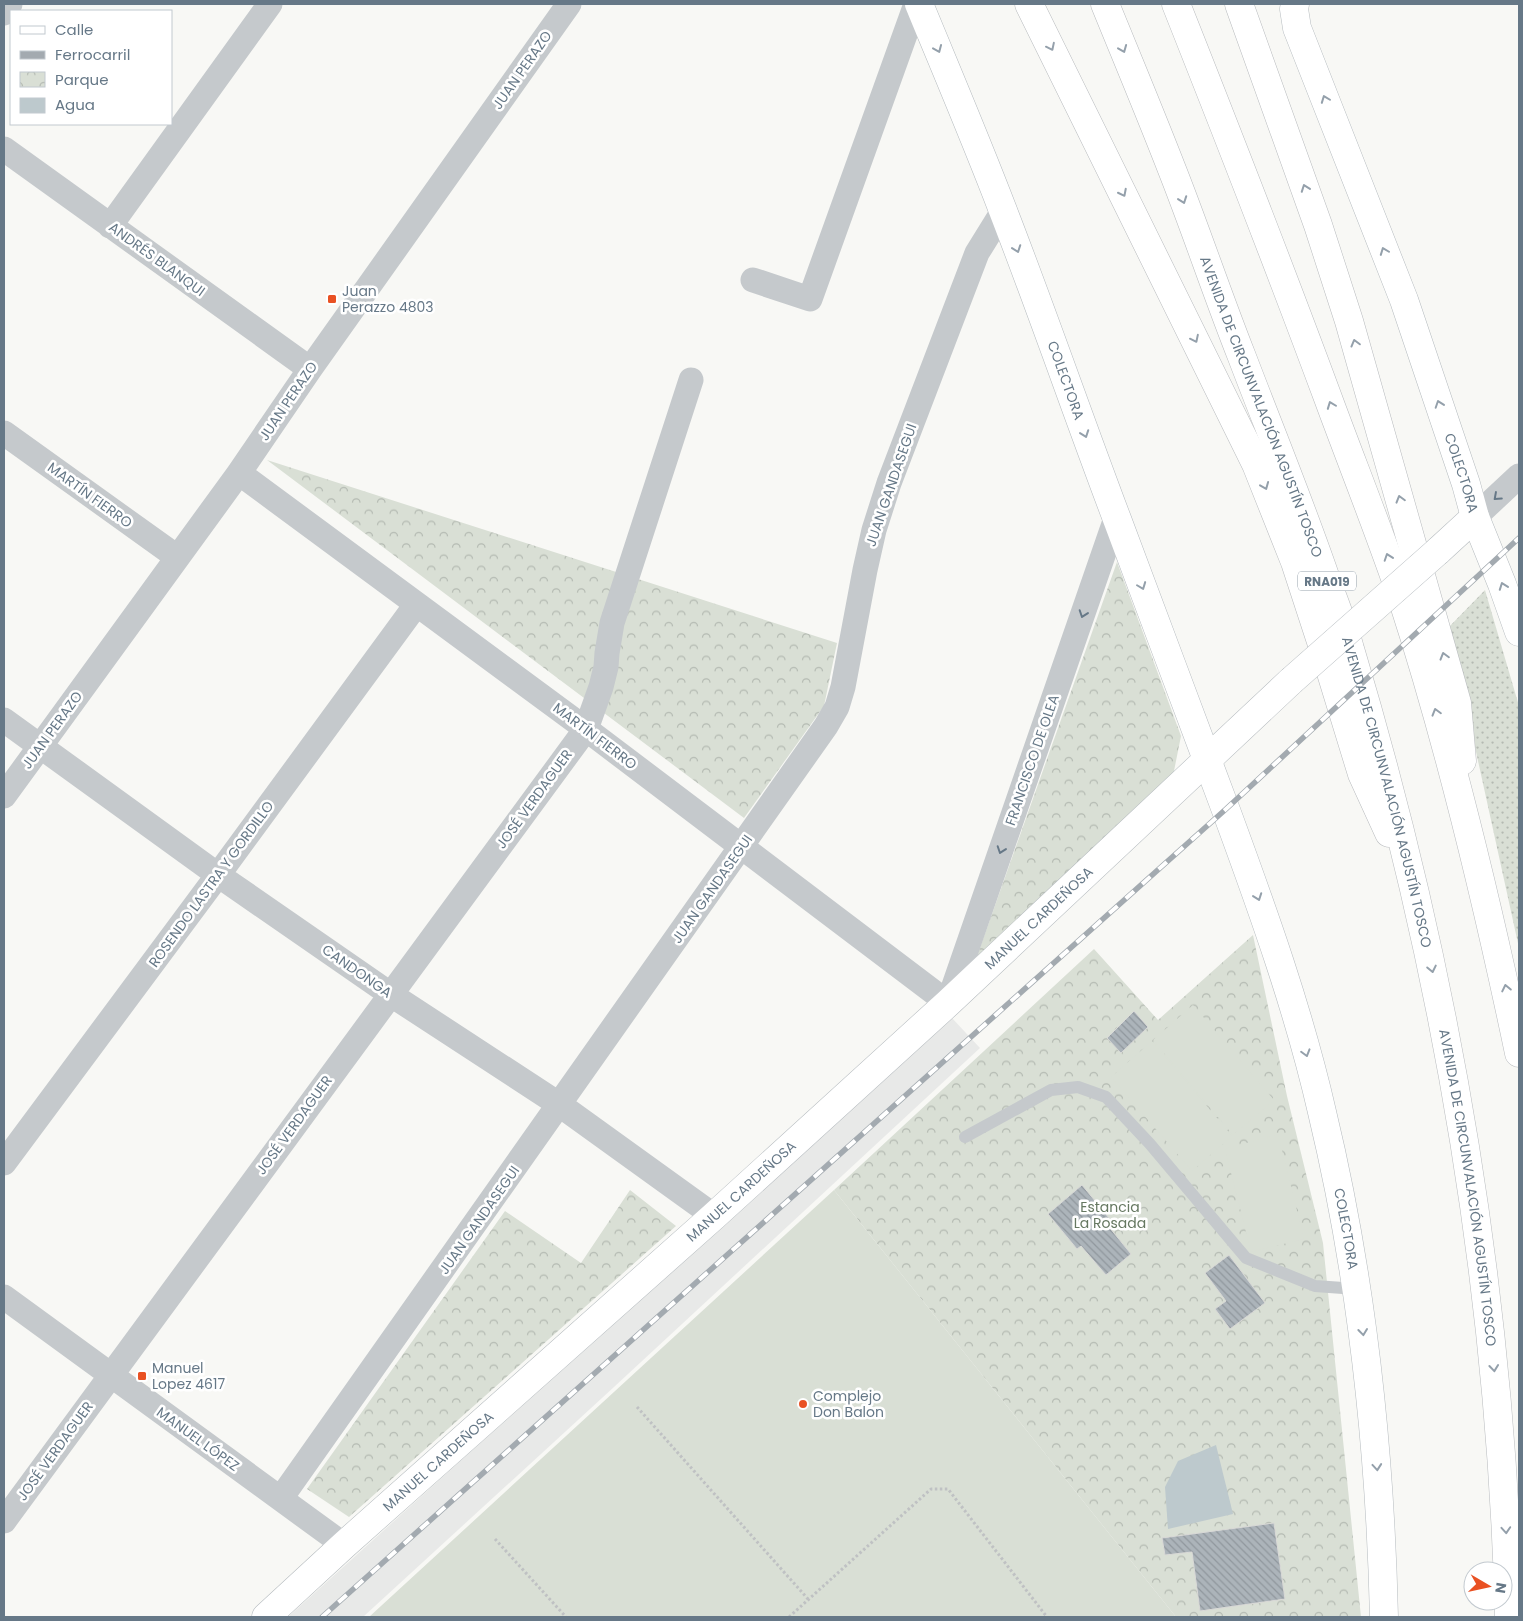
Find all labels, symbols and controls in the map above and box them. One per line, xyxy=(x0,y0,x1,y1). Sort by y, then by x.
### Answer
legend xyxy=(10,10,172,125)
text: Calle xyxy=(55,19,93,40)
street label: JUAN PERAZO xyxy=(488,27,556,113)
one-way arrow xyxy=(1045,42,1055,51)
text: Ferrocarril xyxy=(55,44,130,65)
one-way arrow xyxy=(931,44,942,53)
one-way arrow xyxy=(1117,44,1127,53)
text: Parque xyxy=(55,69,108,90)
text: Agua xyxy=(55,94,95,115)
one-way arrow xyxy=(1321,95,1331,104)
one-way arrow xyxy=(1301,185,1311,193)
one-way arrow xyxy=(1117,188,1127,197)
one-way arrow xyxy=(1177,195,1187,204)
street label: ANDRÉS BLANQUI xyxy=(105,217,209,301)
one-way arrow xyxy=(1011,244,1021,252)
one-way arrow xyxy=(1380,247,1390,255)
street label: AVENIDA DE CIRCUNVALACIÓN AGUSTÍN TOSCO xyxy=(1195,253,1328,560)
place label: Juan Perazzo 4803 xyxy=(342,281,434,317)
marker: Juan Perazzo 4803 xyxy=(326,293,338,305)
one-way arrow xyxy=(1189,333,1199,342)
street label: COLECTORA xyxy=(1042,338,1089,422)
one-way arrow xyxy=(1350,339,1361,347)
street label: JUAN PERAZO xyxy=(254,357,322,445)
one-way arrow xyxy=(1435,400,1445,408)
one-way arrow xyxy=(1327,401,1337,410)
street label: JUAN GANDASEGUI xyxy=(861,421,921,549)
one-way arrow xyxy=(1079,429,1089,438)
street label: COLECTORA xyxy=(1440,431,1483,515)
street label: MARTÍN FIERRO xyxy=(44,457,136,533)
one-way arrow xyxy=(1259,481,1269,489)
one-way arrow xyxy=(1493,491,1502,500)
one-way arrow xyxy=(1395,496,1405,504)
one-way arrow xyxy=(1383,553,1393,562)
road number: RNA019 xyxy=(1298,572,1356,590)
one-way arrow xyxy=(1136,581,1146,590)
one-way arrow xyxy=(1499,583,1509,591)
one-way arrow xyxy=(1079,609,1089,617)
street label: AVENIDA DE CIRCUNVALACIÓN AGUSTÍN TOSCO xyxy=(1337,634,1437,950)
one-way arrow xyxy=(1439,652,1449,660)
street label: JUAN PERAZO xyxy=(17,687,87,773)
street label: FRANCISCO DE OLEA xyxy=(1000,692,1064,828)
street label: MARTÍN FIERRO xyxy=(549,698,641,774)
one-way arrow xyxy=(1431,709,1441,717)
street label: JOSÉ VERDAGUER xyxy=(491,745,577,853)
street label: ROSENDO LASTRA Y GORDILLO xyxy=(144,797,278,971)
street label: JUAN GANDASEGUI xyxy=(667,831,757,947)
one-way arrow xyxy=(997,845,1007,853)
street label: MANUEL CARDEÑOSA xyxy=(980,862,1097,974)
one-way arrow xyxy=(1252,893,1262,901)
street label: CANDONGA xyxy=(318,940,396,1002)
one-way arrow xyxy=(1426,965,1436,974)
one-way arrow xyxy=(1501,984,1511,993)
street label: AVENIDA DE CIRCUNVALACIÓN AGUSTÍN TOSCO xyxy=(1434,1027,1501,1347)
one-way arrow xyxy=(1300,1048,1310,1056)
street label: JOSÉ VERDAGUER xyxy=(251,1071,337,1179)
street label: MANUEL CARDEÑOSA xyxy=(682,1136,800,1246)
street label: JUAN GANDASEGUI xyxy=(434,1162,524,1278)
street label: COLECTORA xyxy=(1329,1186,1363,1271)
park label: Estancia La Rosada xyxy=(1074,1197,1146,1233)
one-way arrow xyxy=(1357,1328,1368,1336)
place label: Manuel Lopez 4617 xyxy=(152,1358,225,1394)
one-way arrow xyxy=(1488,1365,1499,1373)
marker: Manuel Lopez 4617 xyxy=(136,1370,148,1382)
place label: Complejo Don Balon xyxy=(813,1386,884,1422)
street label: JOSÉ VERDAGUER xyxy=(12,1397,98,1505)
marker: Complejo Don Balon xyxy=(797,1398,809,1410)
street label: MANUEL LÓPEZ xyxy=(153,1402,243,1476)
street label: MANUEL CARDEÑOSA xyxy=(378,1407,498,1516)
one-way arrow xyxy=(1371,1463,1382,1471)
one-way arrow xyxy=(1500,1527,1511,1535)
north arrow xyxy=(1463,1561,1513,1611)
text: N xyxy=(1490,1581,1512,1595)

